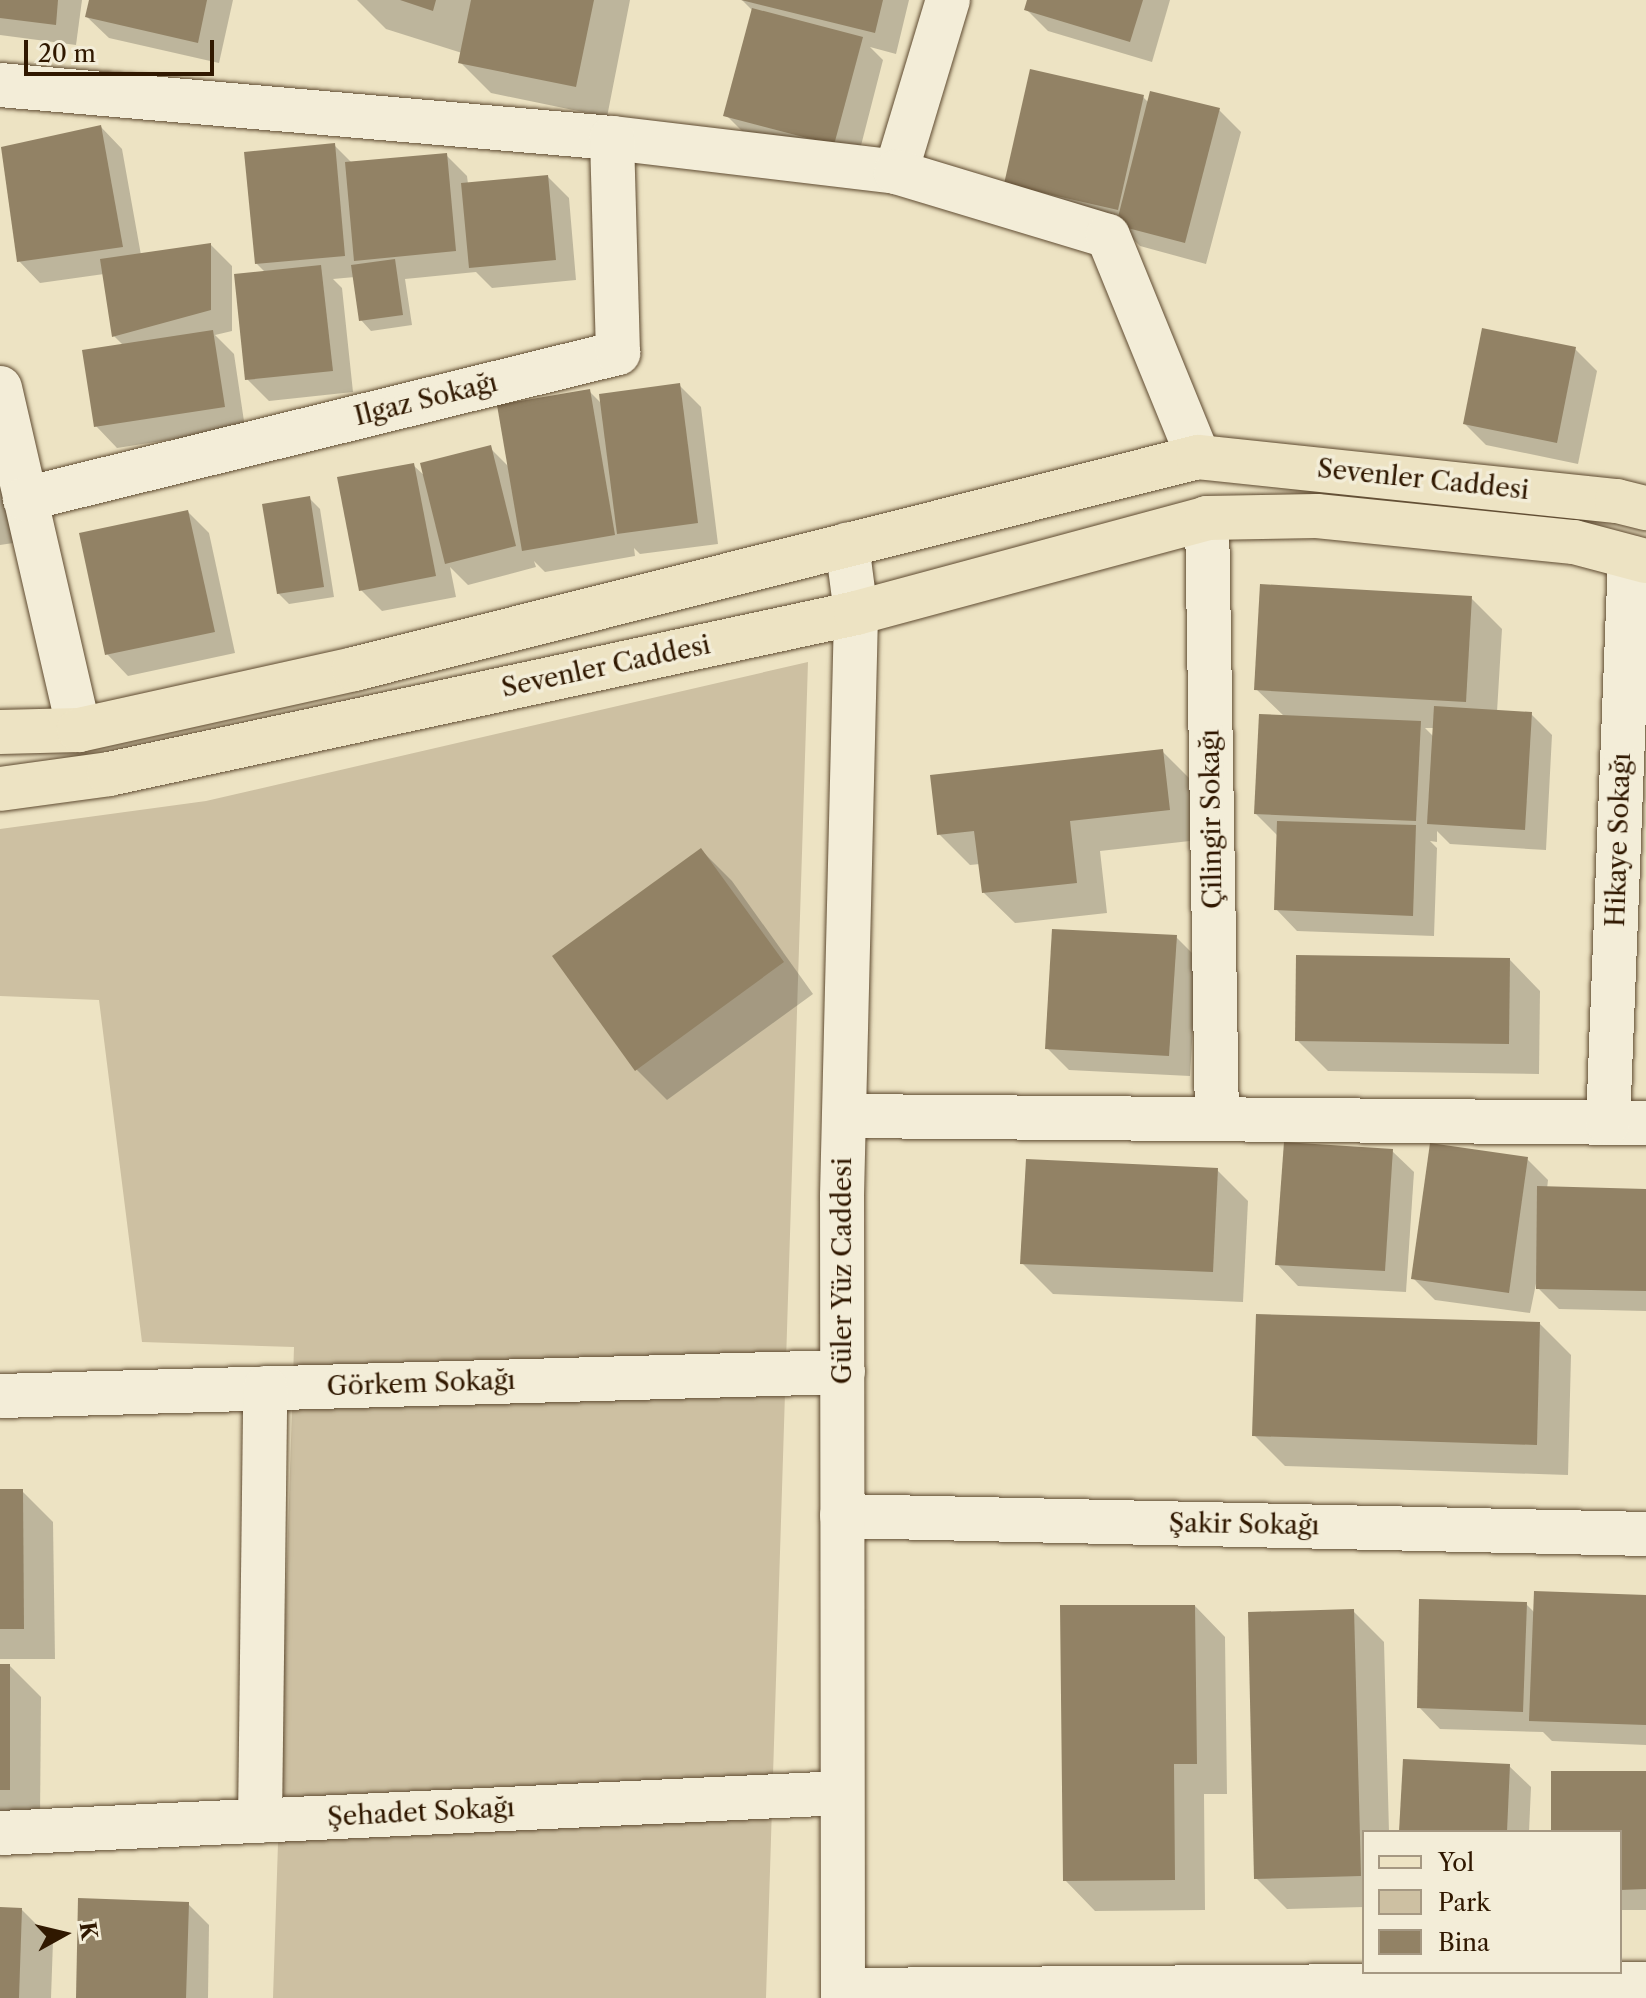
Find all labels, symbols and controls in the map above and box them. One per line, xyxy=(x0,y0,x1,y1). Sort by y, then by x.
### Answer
scale bar xyxy=(28,24,218,74)
text: 20 m xyxy=(38,39,96,68)
street label: Ilgaz Sokağı xyxy=(351,367,501,433)
street label: Sevenler Caddesi xyxy=(1315,453,1531,507)
street label: Sevenler Caddesi xyxy=(498,630,714,704)
street label: Çilingir Sokağı xyxy=(1195,728,1229,910)
street label: Hikaye Sokağı xyxy=(1600,752,1638,928)
street label: Güler Yüz Caddesi xyxy=(827,1157,859,1385)
street label: Görkem Sokağı xyxy=(326,1365,516,1403)
street label: Şakir Sokağı xyxy=(1168,1508,1320,1542)
street label: Şehadet Sokağı xyxy=(326,1793,516,1833)
legend xyxy=(1362,1830,1622,1974)
text: Yol xyxy=(1438,1848,1474,1877)
text: Park xyxy=(1438,1888,1490,1917)
north arrow xyxy=(24,1894,104,1974)
text: K xyxy=(74,1920,103,1941)
text: Bina xyxy=(1438,1928,1490,1957)

